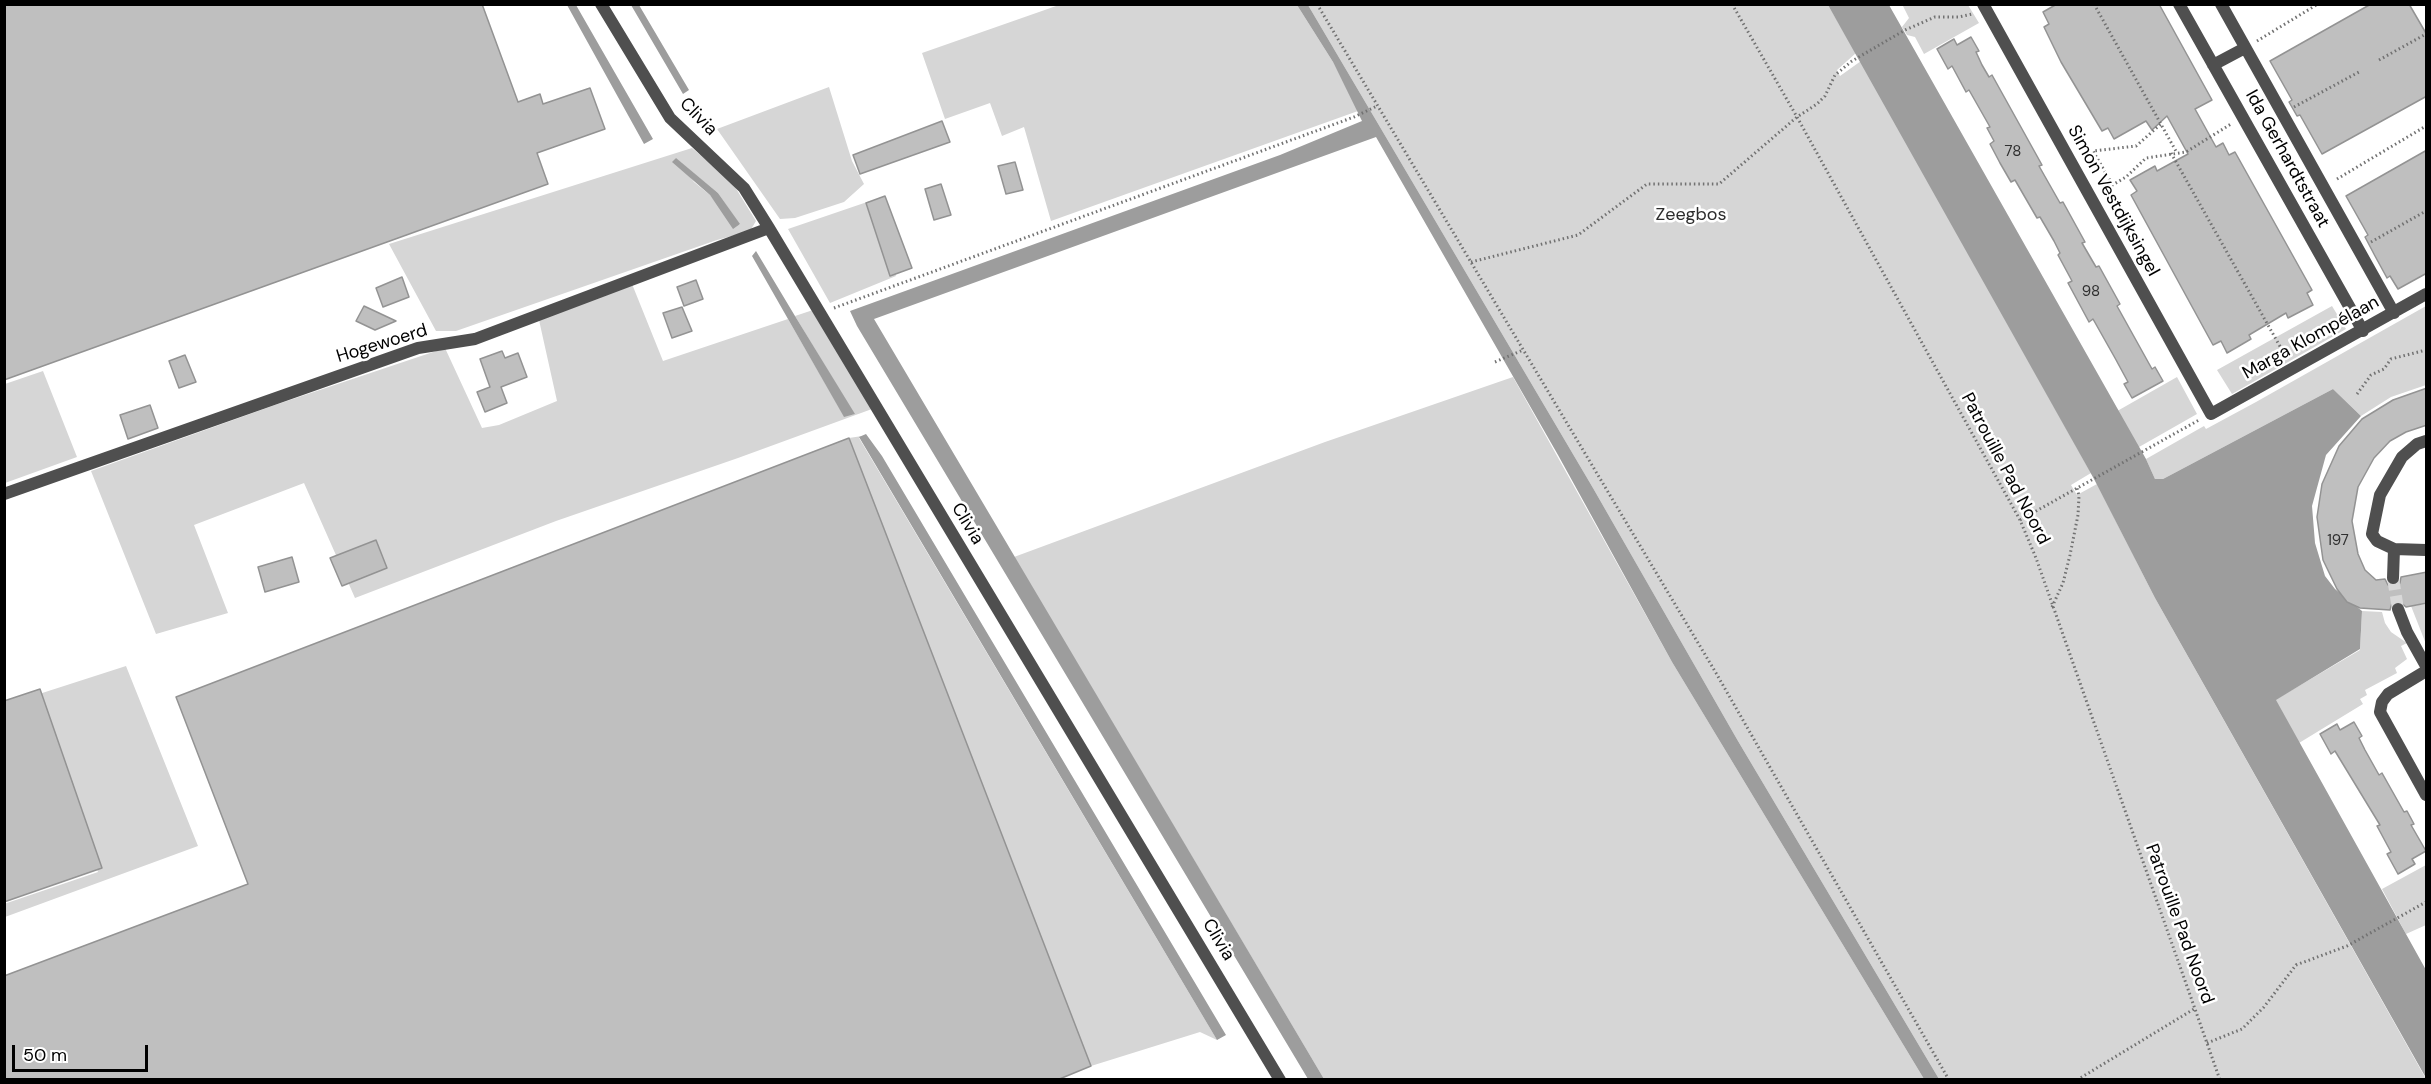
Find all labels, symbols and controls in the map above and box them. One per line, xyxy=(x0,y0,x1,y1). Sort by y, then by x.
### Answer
street label: Ida Gerhardtstraat xyxy=(2240,86,2334,232)
street label: Clivia xyxy=(675,93,721,141)
street label: Simon Vestdijksingel xyxy=(2063,122,2163,280)
house number: 78 xyxy=(2005,143,2021,161)
park label: Zeegbos xyxy=(1655,204,1727,226)
house number: 98 xyxy=(2082,283,2100,301)
street label: Marga Klompélaan xyxy=(2239,292,2383,384)
street label: Hogewoerd xyxy=(334,320,430,368)
street label: Patrouille Pad Noord xyxy=(1956,390,2054,548)
street label: Clivia xyxy=(946,499,988,549)
house number: 197 xyxy=(2327,532,2349,550)
street label: Patrouille Pad Noord xyxy=(2140,841,2218,1007)
street label: Clivia xyxy=(1197,915,1239,965)
scale bar xyxy=(15,1033,152,1071)
text: 50 m xyxy=(23,1043,67,1067)

